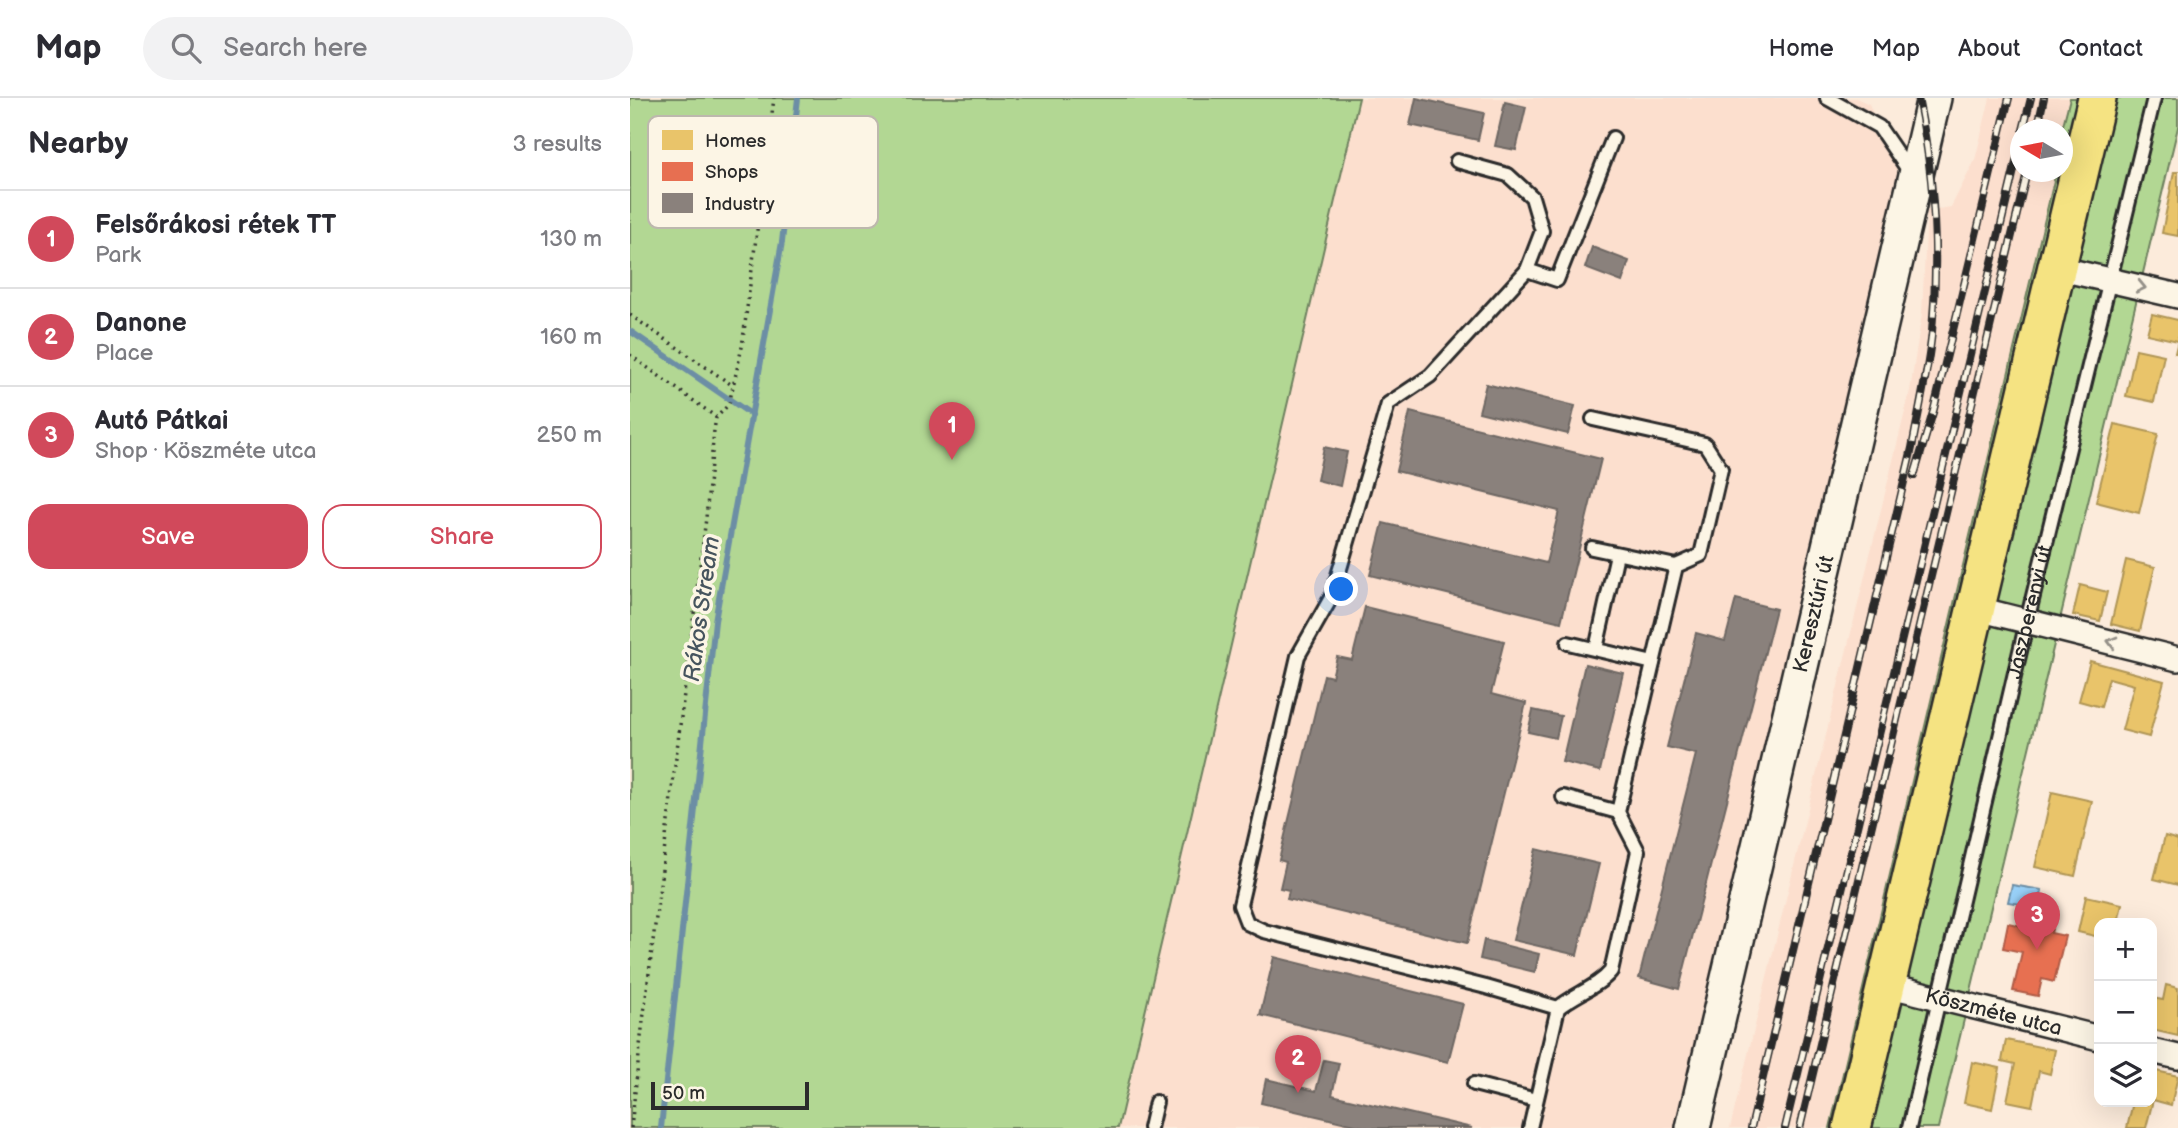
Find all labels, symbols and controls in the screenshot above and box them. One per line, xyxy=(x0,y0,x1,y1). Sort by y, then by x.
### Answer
search box xyxy=(143,17,633,80)
text: Map xyxy=(35,28,101,68)
icon: search xyxy=(167,29,205,67)
text: Search here xyxy=(223,33,367,64)
text: Home xyxy=(1769,34,1834,63)
text: Map xyxy=(1872,34,1920,63)
text: About xyxy=(1958,34,2020,63)
text: Contact xyxy=(2058,34,2143,63)
legend xyxy=(648,116,878,228)
north arrow xyxy=(2010,119,2073,182)
text: Nearby xyxy=(28,126,128,162)
text: 3 results xyxy=(513,130,602,158)
text: Homes xyxy=(705,130,766,153)
text: Shops xyxy=(705,161,758,184)
text: Industry xyxy=(705,193,775,216)
text: Felsőrákosi rétek TT xyxy=(95,210,336,241)
text: 1 xyxy=(46,225,56,253)
text: 130 m xyxy=(540,225,602,253)
text: Park xyxy=(95,241,141,269)
one-way arrow xyxy=(2135,279,2147,293)
text: Danone xyxy=(95,308,187,339)
text: 2 xyxy=(44,323,58,351)
text: 160 m xyxy=(540,323,602,351)
text: Place xyxy=(95,339,153,367)
pin: 1 xyxy=(929,402,975,460)
text: Autó Pátkai xyxy=(95,406,228,437)
text: 3 xyxy=(44,421,58,449)
text: 250 m xyxy=(536,421,602,449)
text: Shop · Köszméte utca xyxy=(95,437,316,465)
button: Save xyxy=(28,504,308,569)
button: Share xyxy=(322,504,602,569)
water label: Rákos Stream xyxy=(678,535,726,683)
street label: Jászberényi út xyxy=(2001,542,2058,681)
street label: Keresztúri út xyxy=(1787,552,1839,675)
your location xyxy=(1324,572,1358,606)
one-way arrow xyxy=(2106,636,2118,650)
pin: 3 xyxy=(2014,892,2060,950)
map controls xyxy=(2094,918,2157,1107)
button: + xyxy=(2094,918,2157,981)
button: − xyxy=(2094,981,2157,1044)
street label: Köszméte utca xyxy=(1923,983,2065,1041)
pin: 2 xyxy=(1275,1035,1321,1093)
button: layers xyxy=(2094,1044,2157,1107)
scale bar xyxy=(651,1079,808,1111)
text: 50 m xyxy=(662,1082,705,1105)

